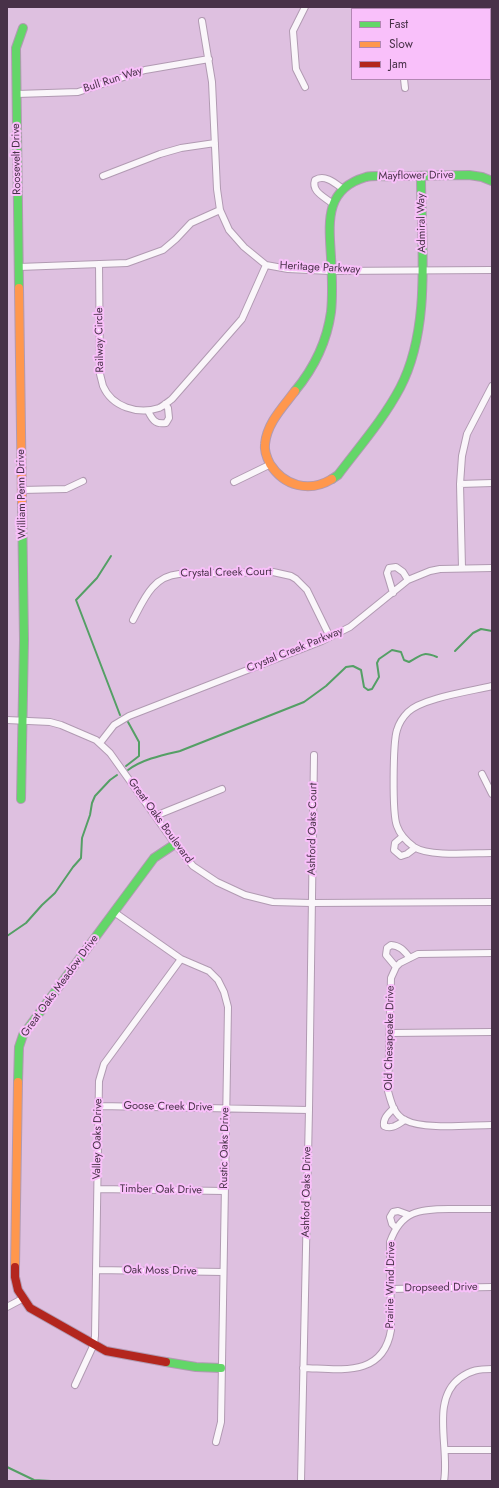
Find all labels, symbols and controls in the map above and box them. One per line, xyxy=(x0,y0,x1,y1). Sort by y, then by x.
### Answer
legend xyxy=(351,8,491,80)
text: Fast xyxy=(389,15,408,33)
text: Slow xyxy=(389,35,413,53)
text: Jam xyxy=(389,55,407,73)
street label: Bull Run Way xyxy=(82,64,144,96)
street label: Roosevelt Drive xyxy=(10,123,24,195)
street label: Mayflower Drive xyxy=(378,169,454,183)
street label: Admiral Way xyxy=(415,193,429,253)
street label: Heritage Parkway xyxy=(279,259,361,277)
street label: Railway Circle xyxy=(93,307,107,373)
street label: William Penn Drive xyxy=(15,449,29,539)
street label: Crystal Creek Court xyxy=(180,566,272,580)
street label: Crystal Creek Parkway xyxy=(245,625,345,675)
street label: Great Oaks Boulevard xyxy=(125,776,195,866)
street label: Ashford Oaks Court xyxy=(306,783,320,875)
street label: Great Oaks Meadow Drive xyxy=(19,932,101,1040)
street label: Old Chesapeake Drive xyxy=(382,985,398,1091)
street label: Valley Oaks Drive xyxy=(91,1098,105,1180)
street label: Goose Creek Drive xyxy=(123,1100,213,1114)
street label: Rustic Oaks Drive xyxy=(218,1107,232,1189)
street label: Ashford Oaks Drive xyxy=(300,1146,314,1238)
street label: Timber Oak Drive xyxy=(120,1183,202,1197)
street label: Prairie Wind Drive xyxy=(384,1241,398,1329)
street label: Oak Moss Drive xyxy=(123,1264,197,1278)
street label: Dropseed Drive xyxy=(404,1281,478,1295)

